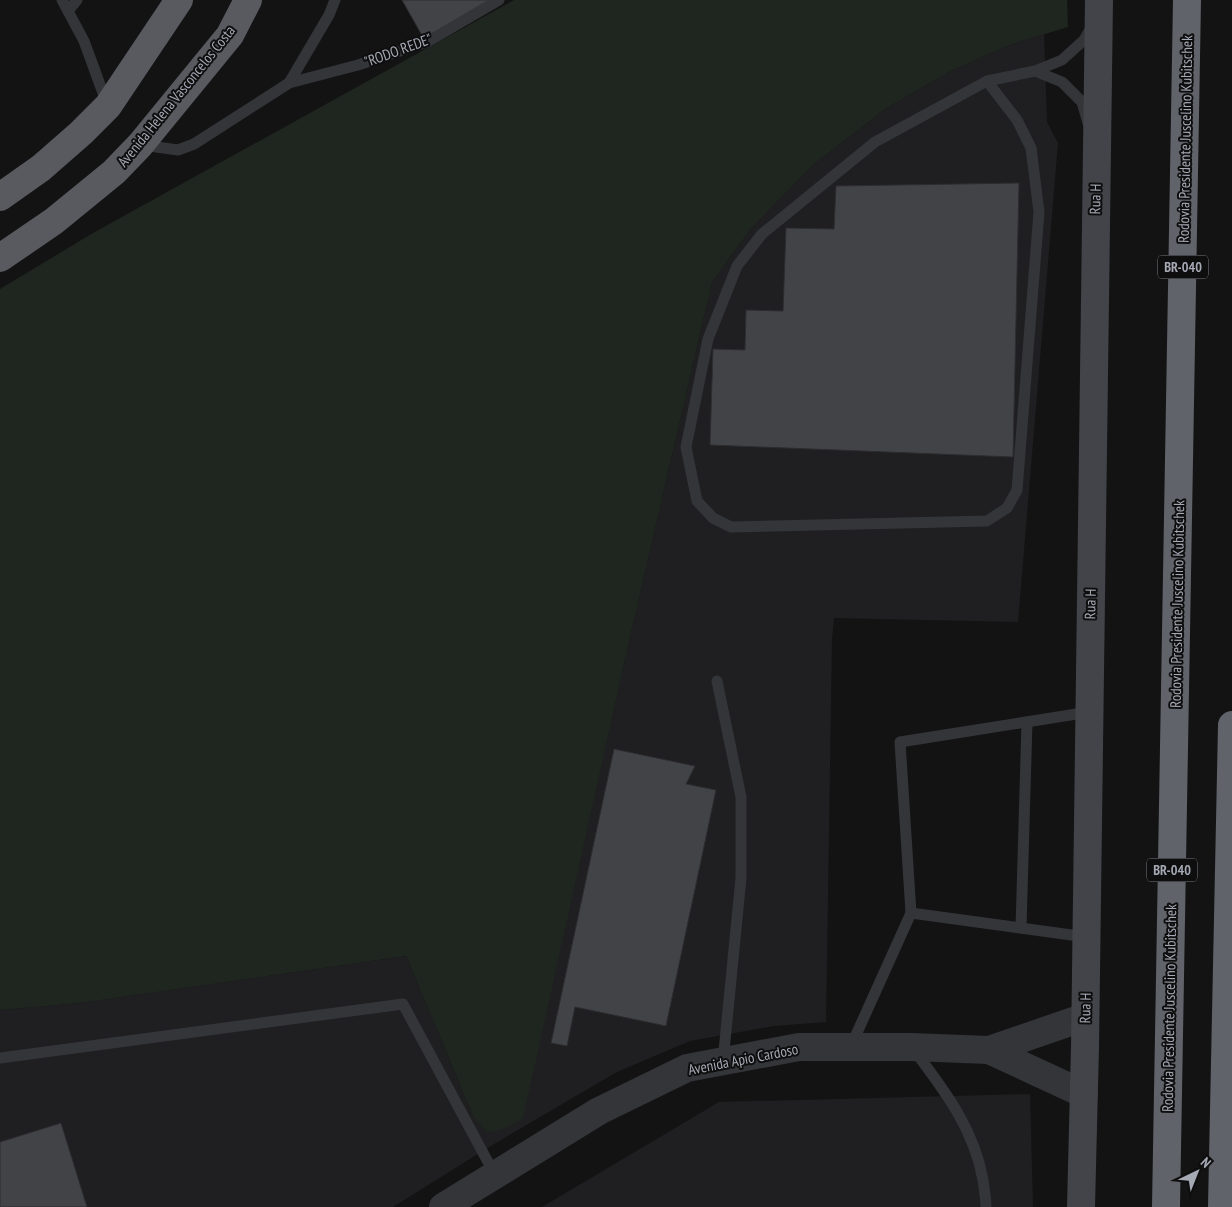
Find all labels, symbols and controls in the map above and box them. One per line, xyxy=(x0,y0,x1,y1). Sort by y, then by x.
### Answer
street label: Avenida Helena Vasconcelos Costa xyxy=(113,21,239,171)
street label: "RODO REDE" xyxy=(361,29,435,71)
street label: Rodovia Presidente Juscelino Kubitschek xyxy=(1174,35,1196,243)
street label: Rua H xyxy=(1085,183,1105,215)
road number: BR-040 xyxy=(1158,256,1208,278)
street label: Rodovia Presidente Juscelino Kubitschek xyxy=(1166,500,1188,708)
street label: Rua H xyxy=(1080,588,1100,620)
road number: BR-040 xyxy=(1147,858,1197,882)
street label: Rodovia Presidente Juscelino Kubitschek xyxy=(1158,904,1180,1112)
street label: Rua H xyxy=(1075,992,1095,1024)
street label: Avenida Apio Cardoso xyxy=(686,1039,800,1079)
north arrow xyxy=(1172,1147,1222,1197)
text: N xyxy=(1197,1153,1215,1172)

